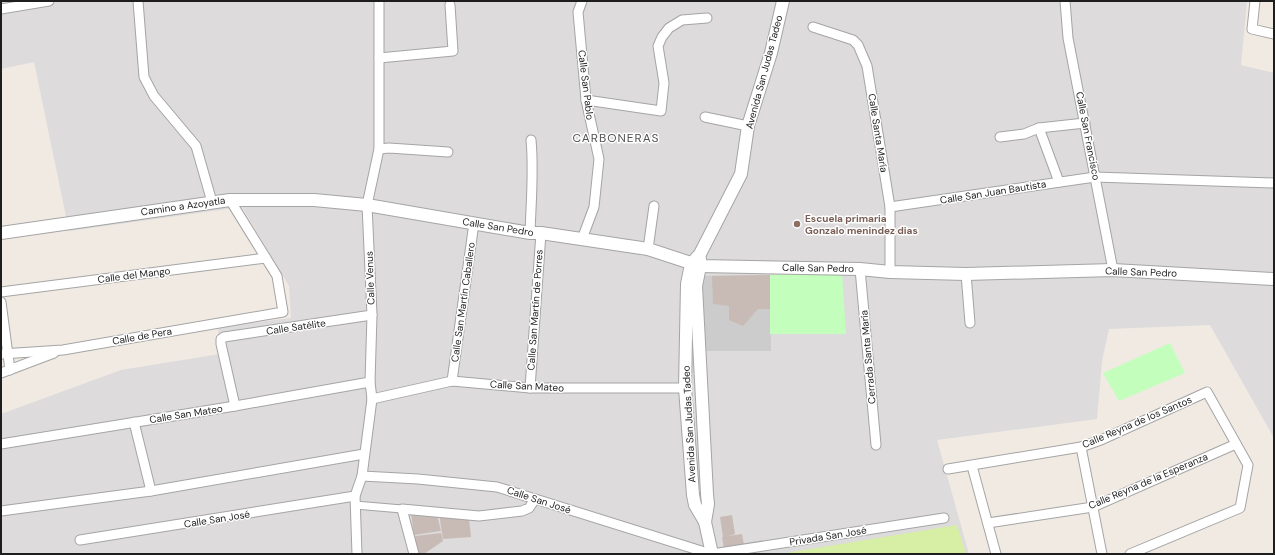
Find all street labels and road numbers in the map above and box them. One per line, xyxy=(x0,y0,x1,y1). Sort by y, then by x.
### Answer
street label: Avenida San Judas Tadeo xyxy=(743,14,785,130)
street label: Calle San Pablo xyxy=(575,49,597,121)
street label: Calle San Francisco xyxy=(1073,91,1103,182)
street label: Calle Santa María xyxy=(865,93,891,173)
street label: Calle San Juan Bautista xyxy=(939,177,1047,207)
street label: Camino a Azoyatla xyxy=(140,194,226,218)
street label: Calle San Pedro xyxy=(461,215,535,239)
street label: Calle San Martín Caballero xyxy=(448,241,478,363)
street label: Calle San Martín de Porres xyxy=(524,249,546,371)
street label: Calle Venus xyxy=(363,251,377,305)
street label: Calle San Pedro xyxy=(782,261,854,275)
street label: Calle del Mango xyxy=(97,264,171,286)
street label: Calle San Pedro xyxy=(1105,264,1177,280)
street label: Cerrada Santa María xyxy=(857,309,879,405)
street label: Calle Satélite xyxy=(265,316,327,338)
street label: Calle de Pera xyxy=(111,324,173,348)
street label: Avenida San Judas Tadeo xyxy=(679,365,699,483)
street label: Calle San Mateo xyxy=(490,378,564,394)
street label: Calle Reyna de los Santos xyxy=(1080,393,1194,451)
street label: Calle San Mateo xyxy=(148,402,224,426)
street label: Calle Reyna de la Esperanza xyxy=(1086,450,1210,512)
street label: Calle San José xyxy=(505,484,573,517)
street label: Calle San José xyxy=(183,507,251,531)
street label: Privada San José xyxy=(788,523,868,549)

